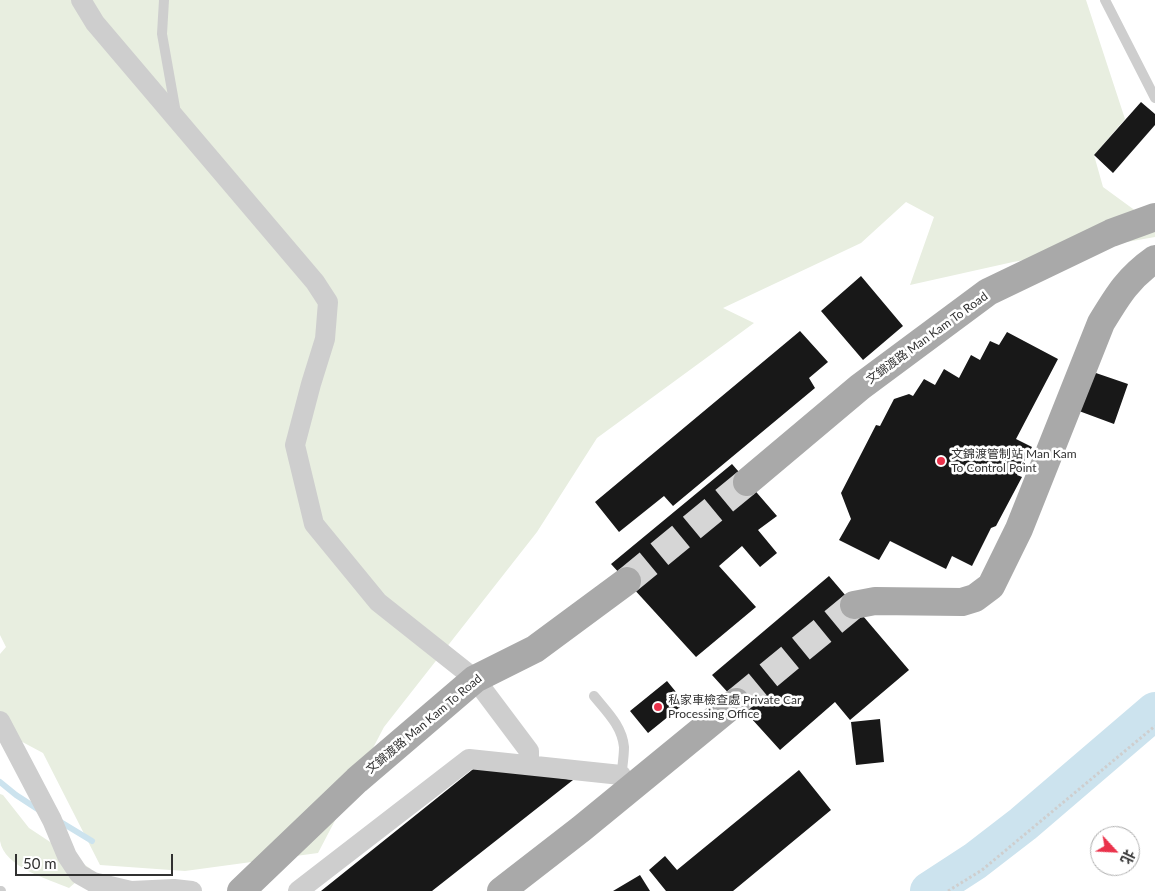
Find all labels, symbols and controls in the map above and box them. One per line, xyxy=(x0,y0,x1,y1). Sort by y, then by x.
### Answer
street label: 文錦渡路 Man Kam To Road xyxy=(863,289,991,387)
place label: 文錦渡管制站 Man Kam To Control Point xyxy=(951,447,1077,475)
marker: 文錦渡管制站 Man Kam To Control Point xyxy=(935,455,947,467)
street label: 文錦渡路 Man Kam To Road xyxy=(363,671,485,777)
place label: 私家車檢查處 Private Car Processing Office xyxy=(668,693,801,721)
marker: 私家車檢查處 Private Car Processing Office xyxy=(652,701,664,713)
north arrow xyxy=(1090,826,1140,876)
scale bar xyxy=(18,844,175,876)
text: 北 xyxy=(1117,847,1139,867)
text: 50 m xyxy=(23,854,57,872)

